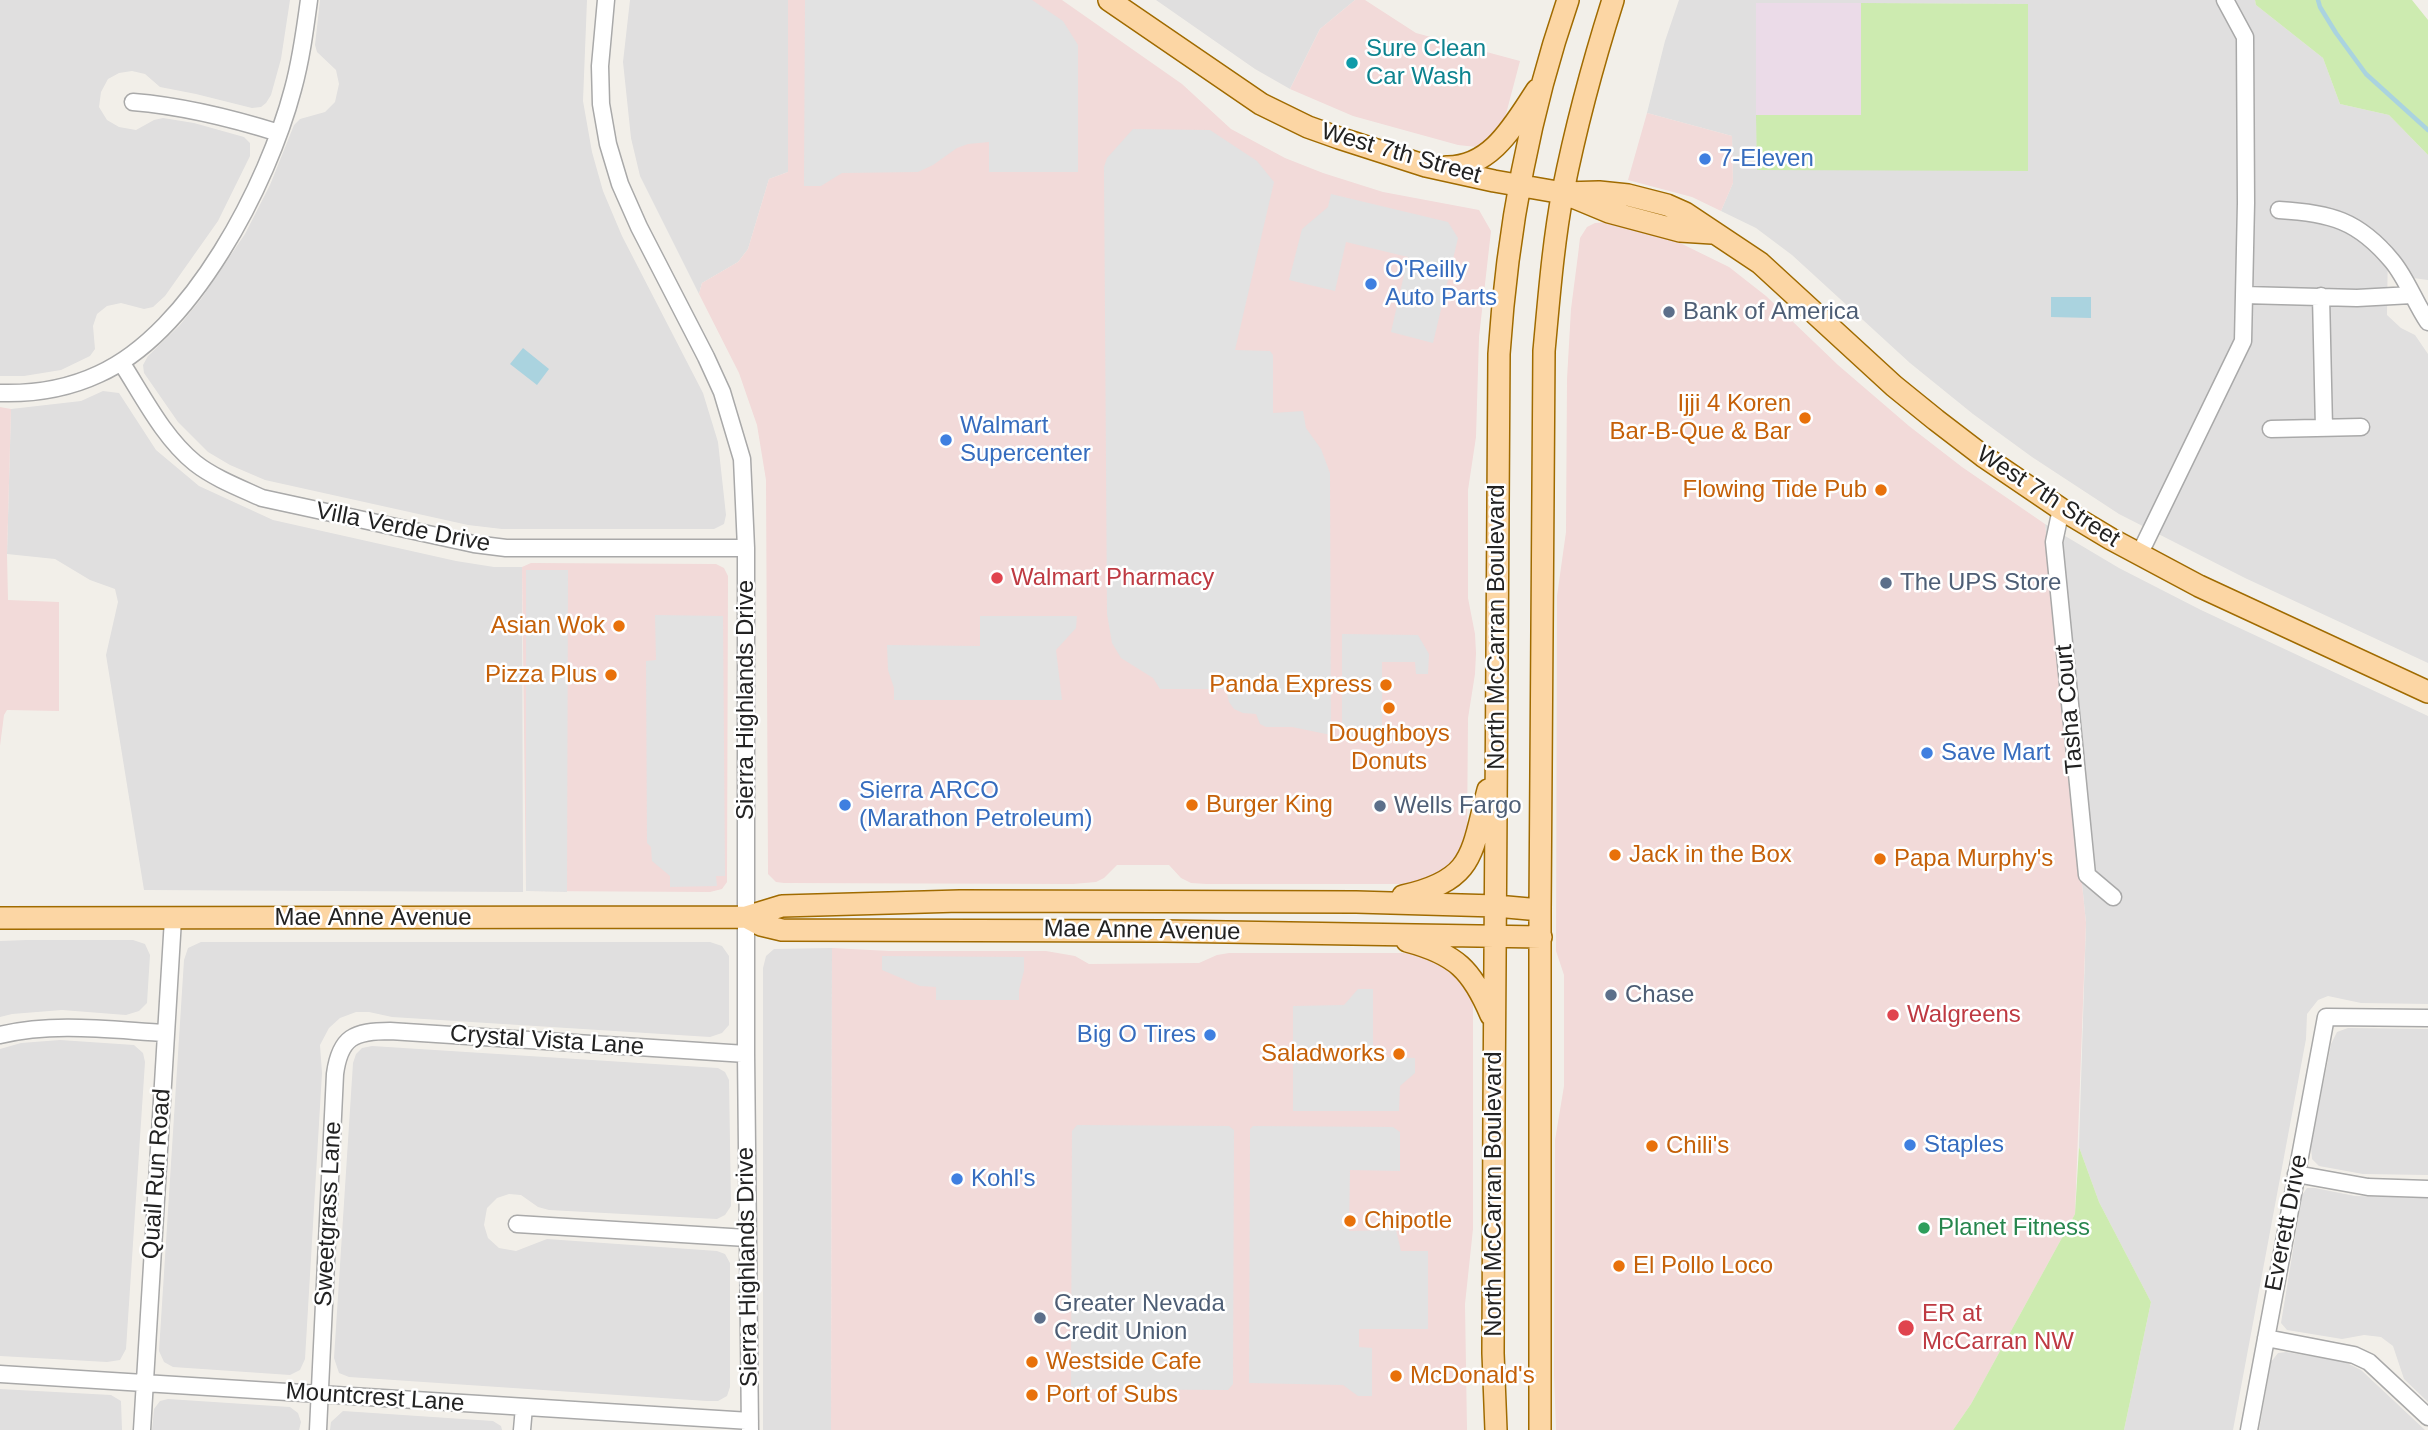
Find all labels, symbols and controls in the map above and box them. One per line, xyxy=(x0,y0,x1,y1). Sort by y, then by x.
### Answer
place label: Sure Clean Car Wash xyxy=(1366,35,1486,91)
marker: Sure Clean Car Wash xyxy=(1344,55,1360,71)
street label: West 7th Street xyxy=(1318,117,1484,191)
place label: 7-Eleven xyxy=(1719,145,1814,173)
marker: 7-Eleven xyxy=(1697,151,1713,167)
place label: O'Reilly Auto Parts xyxy=(1385,256,1497,312)
marker: O'Reilly Auto Parts xyxy=(1363,276,1379,292)
place label: Bank of America xyxy=(1683,298,1859,326)
marker: Bank of America xyxy=(1661,304,1677,320)
place label: Ijji 4 Koren Bar-B-Que & Bar xyxy=(1610,390,1791,446)
marker: Ijji 4 Koren Bar-B-Que & Bar xyxy=(1797,410,1813,426)
place label: Walmart Supercenter xyxy=(960,412,1091,468)
marker: Walmart Supercenter xyxy=(938,432,954,448)
street label: West 7th Street xyxy=(1971,440,2125,554)
place label: Flowing Tide Pub xyxy=(1682,476,1867,504)
marker: Flowing Tide Pub xyxy=(1873,482,1889,498)
street label: North McCarran Boulevard xyxy=(1483,484,1511,770)
street label: Villa Verde Drive xyxy=(313,497,493,559)
place label: Walmart Pharmacy xyxy=(1011,564,1214,592)
place label: The UPS Store xyxy=(1900,569,2061,597)
marker: Walmart Pharmacy xyxy=(989,570,1005,586)
marker: The UPS Store xyxy=(1878,575,1894,591)
street label: Sierra Highlands Drive xyxy=(732,580,760,820)
place label: Asian Wok xyxy=(491,612,605,640)
marker: Asian Wok xyxy=(611,618,627,634)
street label: Tasha Court xyxy=(2050,643,2090,775)
place label: Pizza Plus xyxy=(485,661,597,689)
marker: Pizza Plus xyxy=(603,667,619,683)
place label: Panda Express xyxy=(1209,671,1372,699)
marker: Panda Express xyxy=(1378,677,1394,693)
marker: Doughboys Donuts xyxy=(1381,700,1397,716)
place label: Doughboys Donuts xyxy=(1328,720,1450,776)
place label: Save Mart xyxy=(1941,739,2050,767)
marker: Save Mart xyxy=(1919,745,1935,761)
place label: Sierra ARCO (Marathon Petroleum) xyxy=(859,777,1092,833)
place label: Burger King xyxy=(1206,791,1333,819)
place label: Wells Fargo xyxy=(1394,792,1522,820)
marker: Sierra ARCO (Marathon Petroleum) xyxy=(837,797,853,813)
marker: Burger King xyxy=(1184,797,1200,813)
marker: Wells Fargo xyxy=(1372,798,1388,814)
place label: Jack in the Box xyxy=(1629,841,1792,869)
place label: Papa Murphy's xyxy=(1894,845,2053,873)
marker: Jack in the Box xyxy=(1607,847,1623,863)
marker: Papa Murphy's xyxy=(1872,851,1888,867)
street label: Mae Anne Avenue xyxy=(274,904,472,932)
street label: Mae Anne Avenue xyxy=(1043,915,1241,947)
place label: Chase xyxy=(1625,981,1694,1009)
marker: Chase xyxy=(1603,987,1619,1003)
place label: Walgreens xyxy=(1907,1001,2021,1029)
marker: Walgreens xyxy=(1885,1007,1901,1023)
street label: Crystal Vista Lane xyxy=(449,1020,645,1062)
place label: Big O Tires xyxy=(1077,1021,1196,1049)
marker: Big O Tires xyxy=(1202,1027,1218,1043)
place label: Saladworks xyxy=(1261,1040,1385,1068)
marker: Saladworks xyxy=(1391,1046,1407,1062)
street label: North McCarran Boulevard xyxy=(1480,1051,1508,1337)
street label: Quail Run Road xyxy=(137,1088,177,1260)
street label: Sweetgrass Lane xyxy=(310,1121,348,1307)
place label: Staples xyxy=(1924,1131,2004,1159)
place label: Chili's xyxy=(1666,1132,1729,1160)
marker: Staples xyxy=(1902,1137,1918,1153)
marker: Chili's xyxy=(1644,1138,1660,1154)
street label: Sierra Highlands Drive xyxy=(732,1147,764,1387)
street label: Everett Drive xyxy=(2260,1152,2314,1294)
place label: Kohl's xyxy=(971,1165,1036,1193)
marker: Kohl's xyxy=(949,1171,965,1187)
place label: Chipotle xyxy=(1364,1207,1452,1235)
marker: Chipotle xyxy=(1342,1213,1358,1229)
place label: Planet Fitness xyxy=(1938,1214,2090,1242)
marker: Planet Fitness xyxy=(1916,1220,1932,1236)
place label: El Pollo Loco xyxy=(1633,1252,1773,1280)
marker: El Pollo Loco xyxy=(1611,1258,1627,1274)
place label: Greater Nevada Credit Union xyxy=(1054,1290,1225,1346)
place label: ER at McCarran NW xyxy=(1922,1300,2074,1356)
marker: Greater Nevada Credit Union xyxy=(1032,1310,1048,1326)
marker: ER at McCarran NW xyxy=(1896,1318,1916,1338)
place label: Westside Cafe xyxy=(1046,1348,1202,1376)
marker: Westside Cafe xyxy=(1024,1354,1040,1370)
place label: McDonald's xyxy=(1410,1362,1535,1390)
marker: McDonald's xyxy=(1388,1368,1404,1384)
street label: Mountcrest Lane xyxy=(285,1377,465,1419)
place label: Port of Subs xyxy=(1046,1381,1178,1409)
marker: Port of Subs xyxy=(1024,1387,1040,1403)

